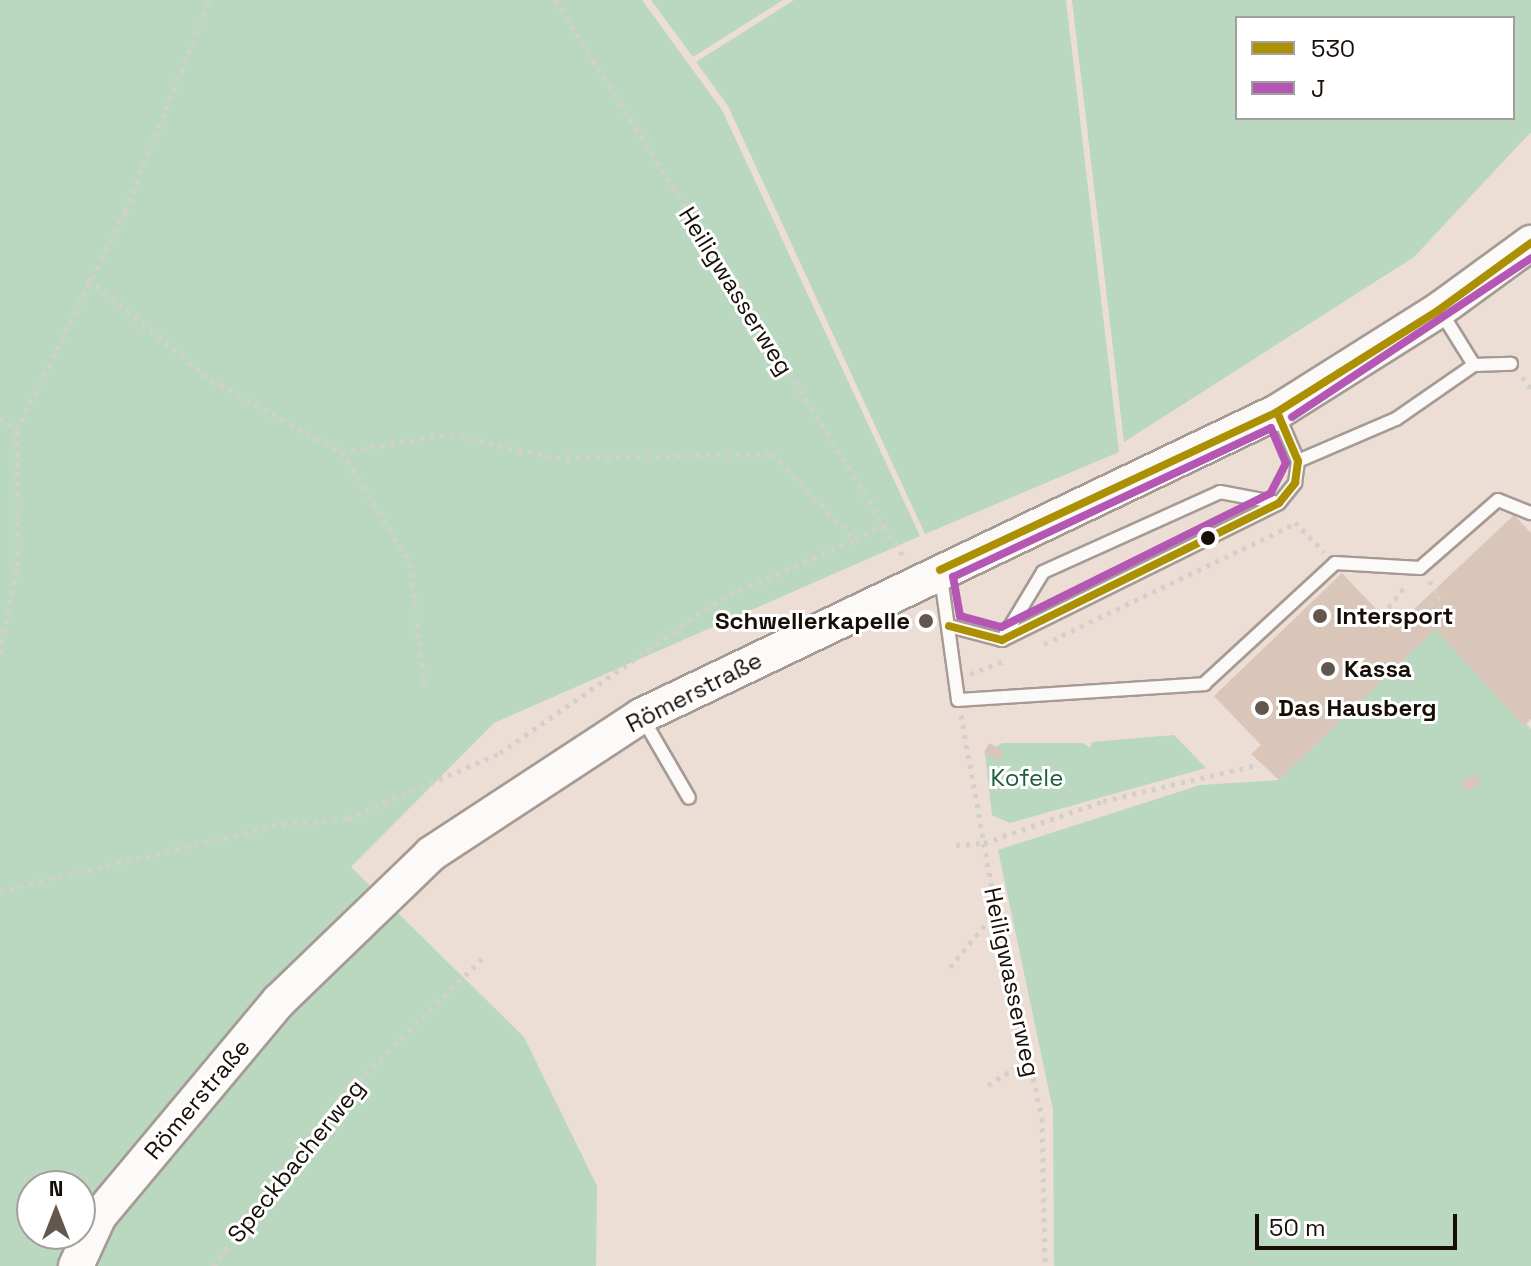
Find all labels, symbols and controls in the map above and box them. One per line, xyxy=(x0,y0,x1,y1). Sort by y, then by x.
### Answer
legend xyxy=(1235,16,1515,120)
text: 530 xyxy=(1311,33,1355,64)
text: J xyxy=(1311,73,1325,104)
street label: Heiligwasserweg xyxy=(673,202,799,380)
unlabelled marker xyxy=(1200,530,1216,546)
place label: Intersport xyxy=(1336,602,1453,630)
place label: Schwellerkapelle xyxy=(715,607,910,635)
marker: Intersport xyxy=(1311,607,1329,625)
marker: Schwellerkapelle xyxy=(917,612,935,630)
street label: Römerstraße xyxy=(621,645,767,739)
place label: Kassa xyxy=(1344,655,1412,683)
marker: Kassa xyxy=(1319,660,1337,678)
place label: Das Hausberg xyxy=(1278,694,1437,722)
marker: Das Hausberg xyxy=(1253,699,1271,717)
park label: Kofele xyxy=(991,764,1063,792)
street label: Heiligwasserweg xyxy=(978,885,1046,1079)
street label: Römerstraße xyxy=(138,1033,256,1165)
street label: Speckbacherweg xyxy=(221,1074,371,1248)
north arrow xyxy=(16,1170,96,1250)
text: N xyxy=(49,1174,63,1202)
scale bar xyxy=(1259,1198,1461,1248)
text: 50 m xyxy=(1269,1212,1326,1243)

